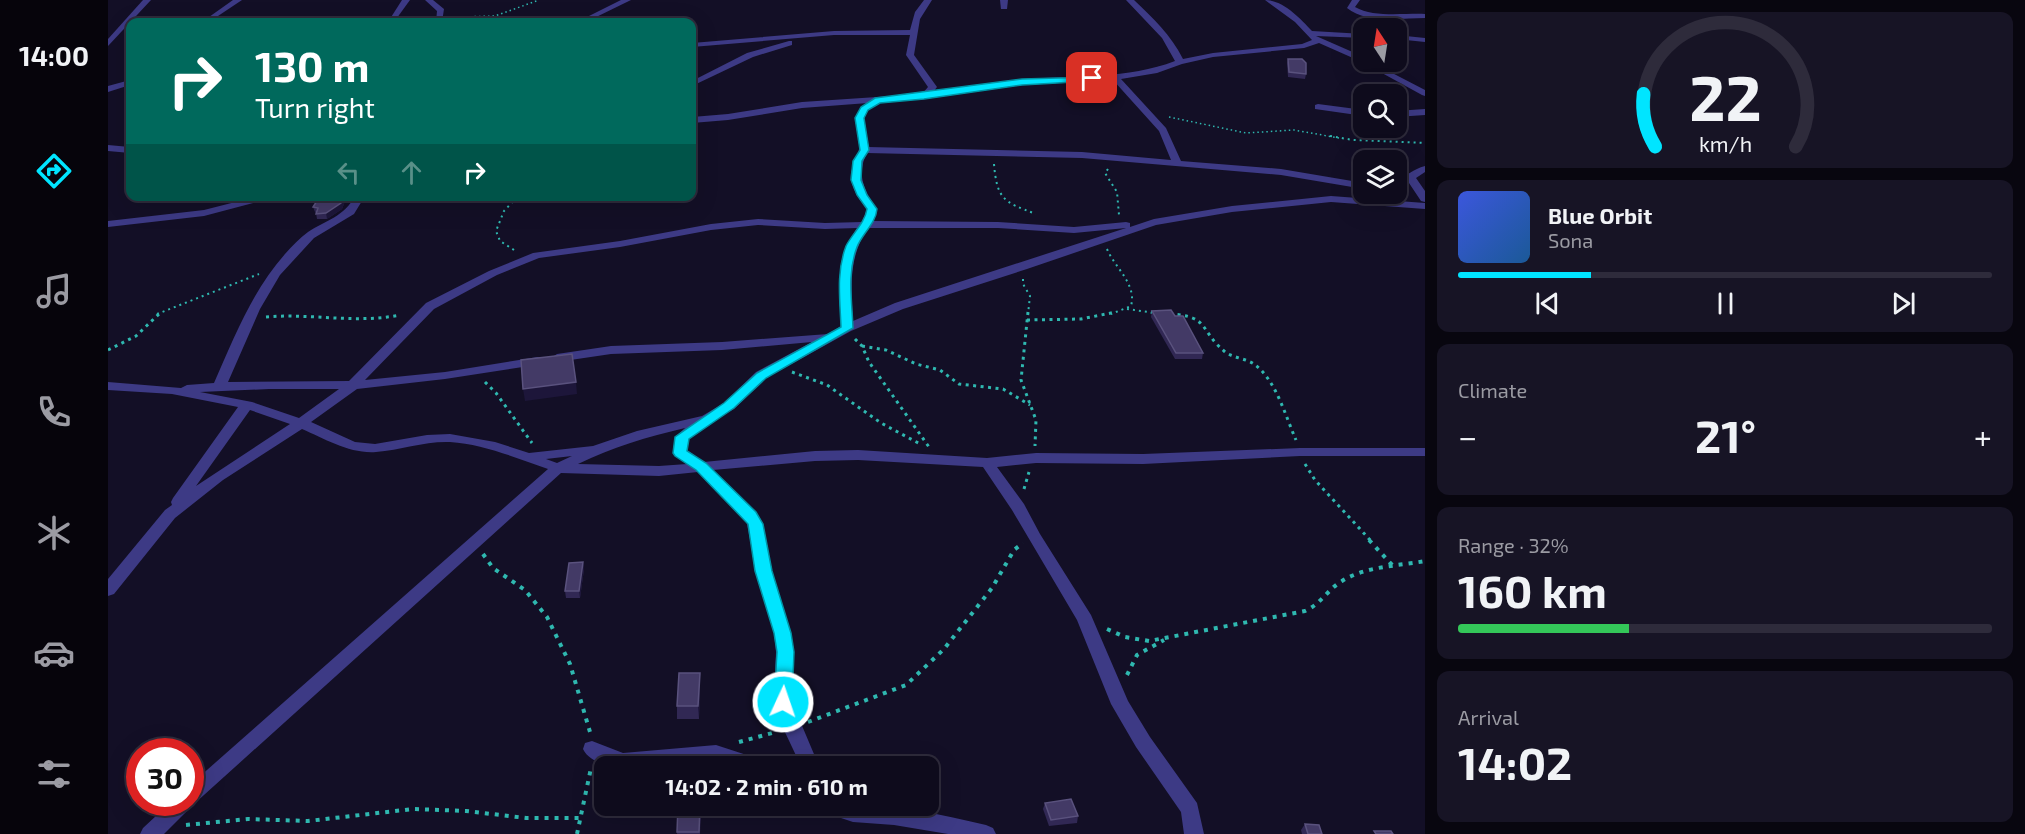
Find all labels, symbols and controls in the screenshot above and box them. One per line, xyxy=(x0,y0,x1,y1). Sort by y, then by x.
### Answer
north arrow xyxy=(1353,18,1407,72)
map controls xyxy=(1353,18,1407,204)
text: 14:00 xyxy=(19,39,89,71)
text: 130 m xyxy=(255,40,370,90)
icon: right xyxy=(156,42,234,120)
pin xyxy=(1066,52,1117,103)
text: 22 xyxy=(1689,59,1761,134)
icon: arrive xyxy=(1075,61,1108,94)
button: search xyxy=(1353,84,1407,138)
text: Turn right xyxy=(255,91,375,123)
text: km/h xyxy=(1698,131,1752,156)
icon: directions xyxy=(33,150,75,192)
button: layers xyxy=(1353,150,1407,204)
icon: left xyxy=(332,156,365,189)
icon: ahead xyxy=(395,156,428,189)
icon: right xyxy=(458,156,491,189)
text: Blue Orbit xyxy=(1548,202,1652,228)
text: Sona xyxy=(1548,228,1593,252)
icon: music xyxy=(33,270,75,312)
icon: previous xyxy=(1531,287,1564,320)
icon: pause xyxy=(1709,287,1742,320)
icon: next xyxy=(1887,287,1920,320)
text: Climate xyxy=(1458,378,1527,402)
icon: phone xyxy=(33,391,75,433)
text: 21° xyxy=(1695,408,1756,462)
text: − xyxy=(1458,416,1477,456)
text: + xyxy=(1974,416,1992,456)
icon: climate xyxy=(33,512,75,554)
text: Range · 32% xyxy=(1458,533,1569,557)
text: 160 km xyxy=(1458,563,1607,617)
icon: car xyxy=(33,632,75,674)
position arrow xyxy=(751,670,815,734)
text: Arrival xyxy=(1458,705,1519,729)
text: 14:02 xyxy=(1458,735,1572,789)
speed limit sign: 30 xyxy=(126,738,204,816)
icon: filters xyxy=(33,753,75,795)
text: 14:02 · 2 min · 610 m xyxy=(665,773,868,799)

